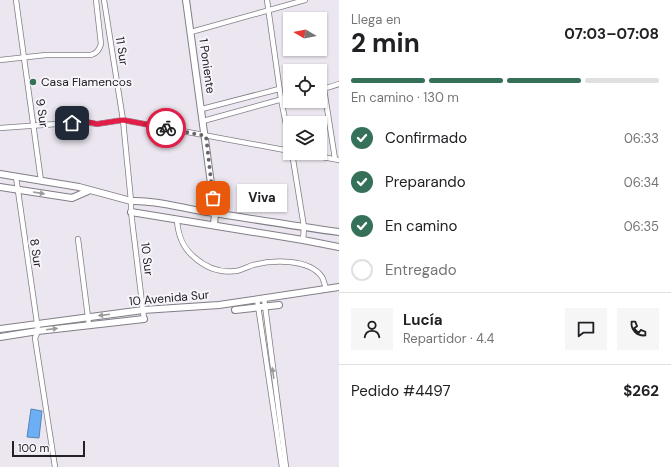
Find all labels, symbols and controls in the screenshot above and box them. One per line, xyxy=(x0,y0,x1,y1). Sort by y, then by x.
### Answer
text: Llega en xyxy=(351,11,401,28)
north arrow xyxy=(283,12,327,56)
map controls xyxy=(283,12,327,160)
text: 07:03–07:08 xyxy=(564,24,659,44)
text: 2 min xyxy=(351,26,420,60)
street label: 11 Sur xyxy=(112,35,132,67)
street label: 1 Poniente xyxy=(195,37,219,95)
button: locate xyxy=(283,64,327,108)
place label: Casa Flamencos xyxy=(41,74,132,90)
marker: Casa Flamencos xyxy=(28,77,38,87)
text: En camino · 130 m xyxy=(351,89,459,106)
street label: 9 Sur xyxy=(32,98,52,129)
pin xyxy=(55,106,89,140)
courier xyxy=(146,108,186,148)
icon: home xyxy=(61,112,83,134)
button: layers xyxy=(283,116,327,160)
icon: bike xyxy=(155,117,177,139)
icon: check xyxy=(351,127,373,149)
text: Confirmado xyxy=(385,128,467,148)
text: 06:33 xyxy=(624,130,659,147)
icon: check xyxy=(351,171,373,193)
text: Preparando xyxy=(385,172,466,192)
text: 06:34 xyxy=(624,174,659,191)
pin xyxy=(196,181,230,215)
callout: Viva xyxy=(237,184,287,212)
icon: bag xyxy=(202,187,224,209)
text: Viva xyxy=(248,189,276,206)
one-way arrow xyxy=(32,190,45,196)
icon: check xyxy=(351,215,373,237)
text: En camino xyxy=(385,216,457,236)
text: 06:35 xyxy=(624,218,659,235)
street label: 8 Sur xyxy=(26,238,46,269)
street label: 10 Sur xyxy=(137,241,157,277)
text: Entregado xyxy=(385,260,457,280)
street label: 10 Avenida Sur xyxy=(128,286,210,309)
button: person xyxy=(351,308,393,350)
button: chat xyxy=(565,308,607,350)
button: phone xyxy=(617,308,659,350)
text: Lucía xyxy=(403,310,443,330)
one-way arrow xyxy=(98,311,110,318)
one-way arrow xyxy=(46,326,58,333)
text: Repartidor · 4.4 xyxy=(403,330,494,347)
one-way arrow xyxy=(270,367,277,379)
text: Pedido #4497 xyxy=(351,381,450,401)
text: $262 xyxy=(623,381,659,401)
scale bar xyxy=(12,439,85,458)
text: 100 m xyxy=(18,441,49,455)

